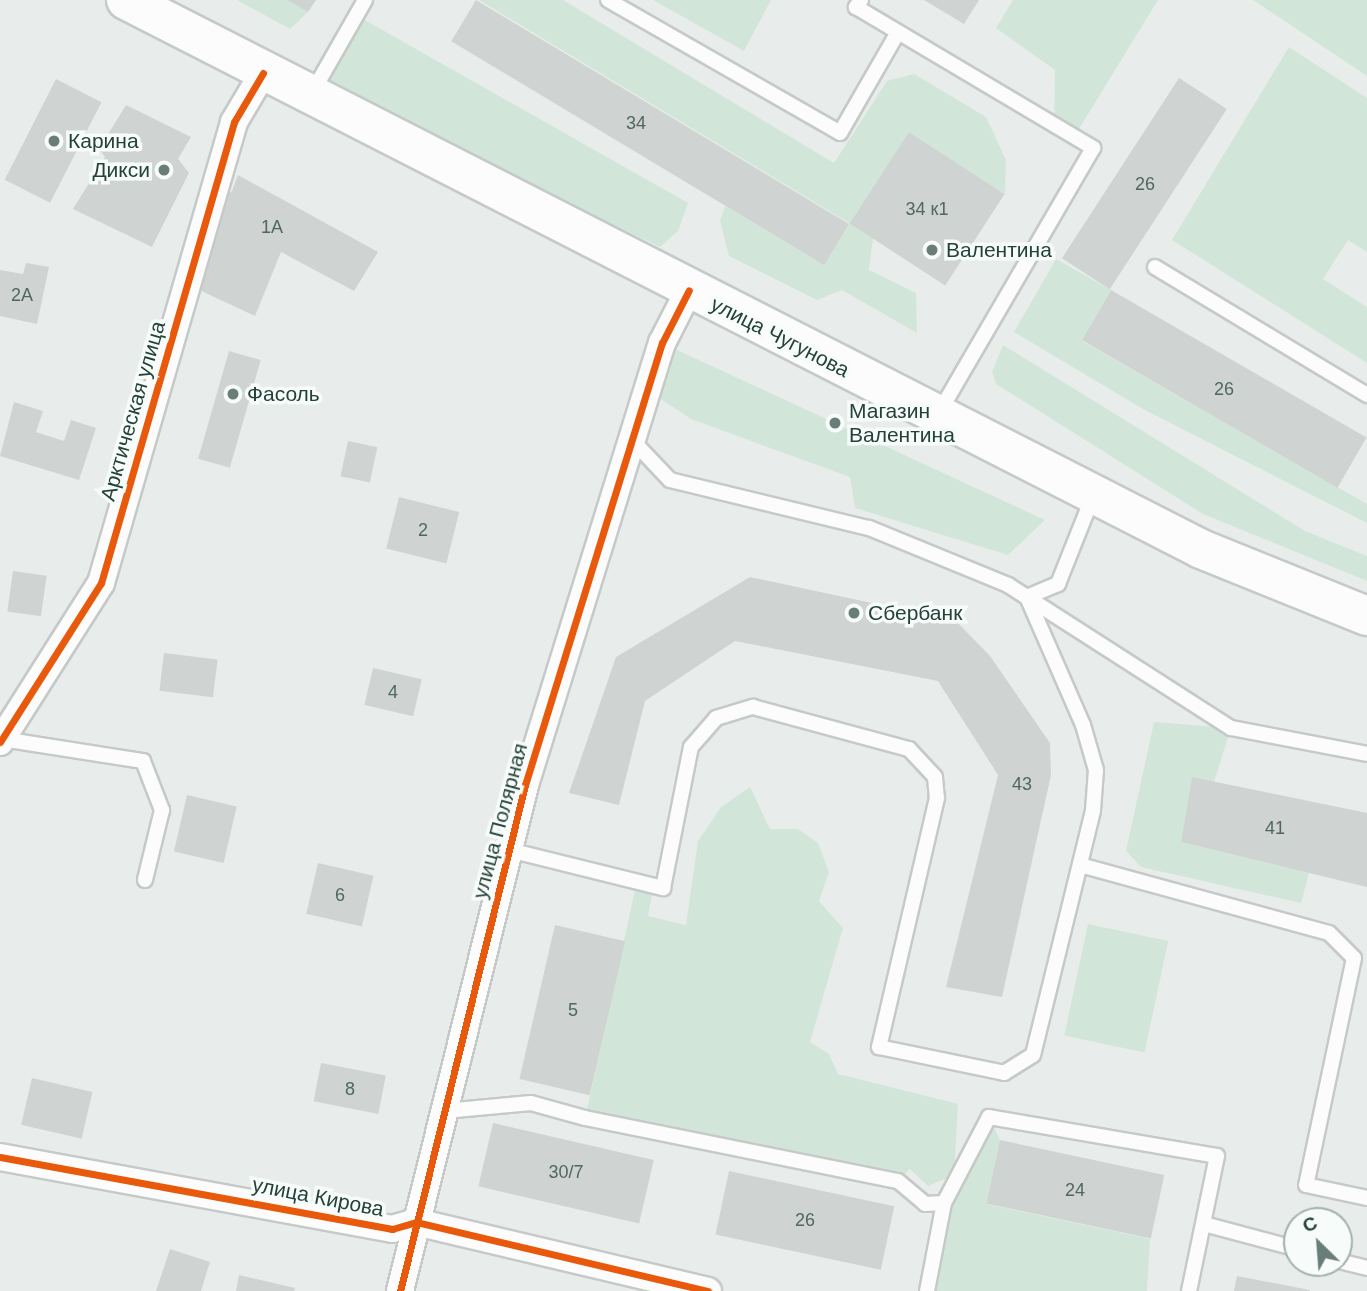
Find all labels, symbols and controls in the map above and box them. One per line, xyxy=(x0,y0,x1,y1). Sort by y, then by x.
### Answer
house number: 34 xyxy=(626,112,646,134)
place label: Карина xyxy=(68,128,139,154)
marker: Карина xyxy=(46,133,62,149)
place label: Дикси xyxy=(92,157,150,183)
marker: Дикси xyxy=(156,162,172,178)
house number: 26 xyxy=(1135,173,1155,195)
house number: 34 к1 xyxy=(906,198,948,220)
house number: 1А xyxy=(261,216,283,238)
place label: Валентина xyxy=(946,237,1052,263)
marker: Валентина xyxy=(924,242,940,258)
house number: 2А xyxy=(11,284,33,306)
street label: улица Чугунова xyxy=(707,291,853,383)
street label: Арктическая улица xyxy=(95,318,171,504)
house number: 26 xyxy=(1214,378,1234,400)
place label: Фасоль xyxy=(247,381,320,407)
marker: Фасоль xyxy=(225,386,241,402)
place label: Магазин Валентина xyxy=(849,398,955,448)
marker: Магазин Валентина xyxy=(827,415,843,431)
house number: 2 xyxy=(418,519,428,541)
place label: Сбербанк xyxy=(868,600,962,626)
marker: Сбербанк xyxy=(846,605,862,621)
house number: 4 xyxy=(388,681,398,703)
street label: улица Полярная xyxy=(467,741,533,901)
house number: 43 xyxy=(1012,773,1032,795)
house number: 41 xyxy=(1265,817,1285,839)
house number: 6 xyxy=(335,884,345,906)
house number: 5 xyxy=(568,999,578,1021)
house number: 8 xyxy=(345,1078,355,1100)
house number: 30/7 xyxy=(548,1161,584,1183)
street label: улица Кирова xyxy=(250,1172,386,1222)
house number: 24 xyxy=(1065,1179,1085,1201)
north arrow xyxy=(1283,1207,1353,1277)
house number: 26 xyxy=(795,1209,815,1231)
text: С xyxy=(1299,1212,1320,1237)

